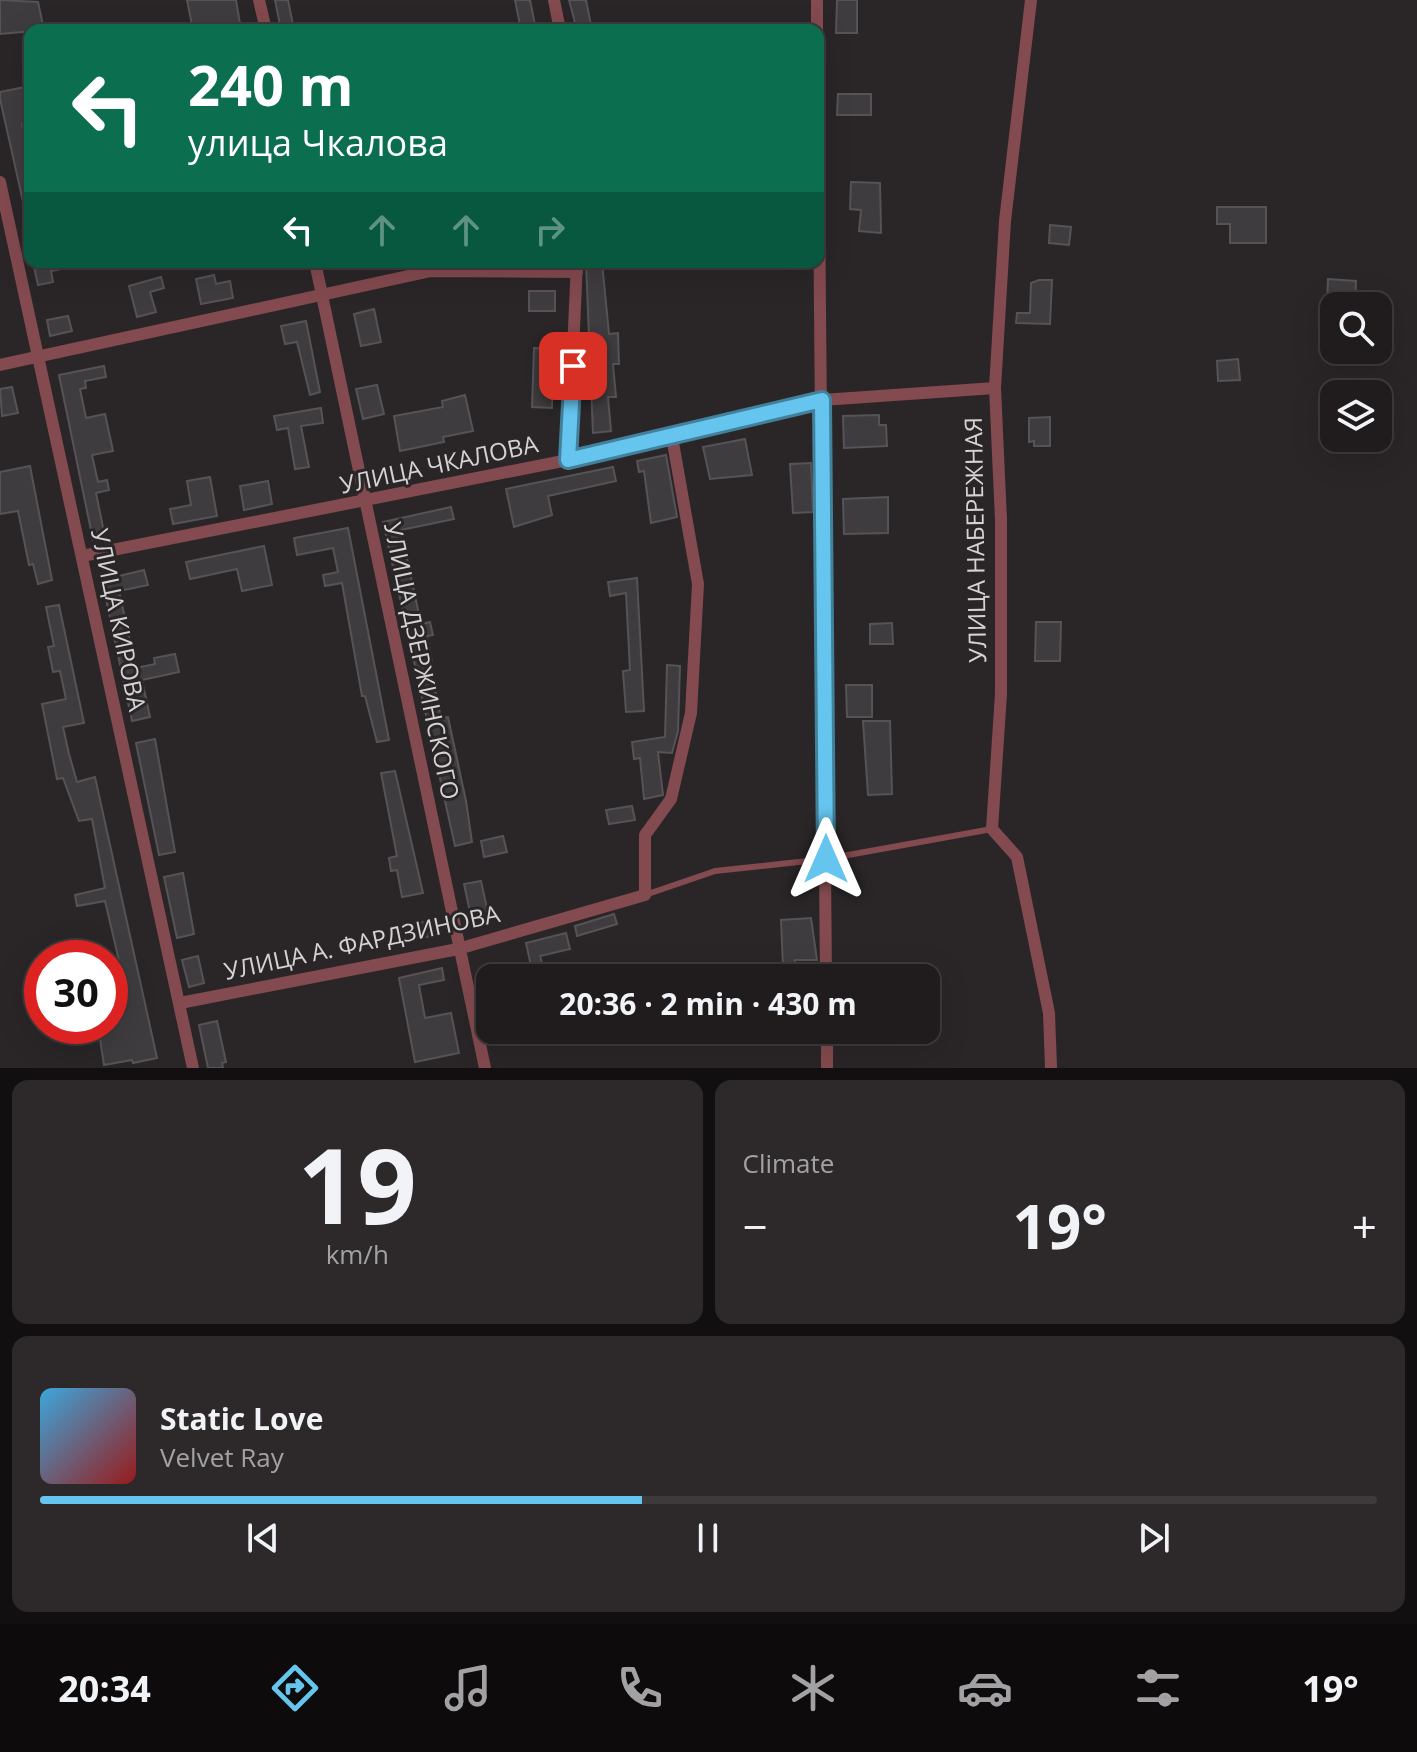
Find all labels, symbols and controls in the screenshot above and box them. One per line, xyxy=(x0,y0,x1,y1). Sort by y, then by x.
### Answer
text: 240 m xyxy=(188,46,354,122)
icon: left xyxy=(56,56,160,160)
text: улица Чкалова xyxy=(188,118,448,167)
icon: left xyxy=(276,208,320,252)
icon: ahead xyxy=(360,208,404,252)
icon: ahead xyxy=(444,208,488,252)
icon: right xyxy=(528,208,572,252)
map controls xyxy=(1320,292,1392,452)
button: search xyxy=(1320,292,1392,364)
pin xyxy=(539,332,607,400)
icon: arrive xyxy=(551,344,595,388)
button: layers xyxy=(1320,380,1392,452)
street label: УЛИЦА НАБЕРЕЖНАЯ xyxy=(956,417,993,663)
street label: УЛИЦА ЧКАЛОВА xyxy=(337,426,542,501)
street label: УЛИЦА ДЗЕРЖИНСКОГО xyxy=(377,519,468,802)
street label: УЛИЦА КИРОВА xyxy=(84,525,155,715)
position arrow xyxy=(784,817,868,901)
street label: УЛИЦА А. ФАРДЗИНОВА xyxy=(221,896,503,987)
speed limit sign: 30 xyxy=(24,940,128,1044)
text: 20:36 · 2 min · 430 m xyxy=(559,983,857,1024)
text: 19 xyxy=(298,1113,417,1254)
text: Climate xyxy=(743,1145,834,1181)
text: 19° xyxy=(1013,1185,1107,1267)
text: − xyxy=(743,1196,768,1256)
text: + xyxy=(1352,1196,1377,1256)
text: km/h xyxy=(326,1236,389,1272)
text: Static Love xyxy=(160,1398,323,1439)
text: Velvet Ray xyxy=(160,1439,284,1475)
icon: previous xyxy=(241,1516,285,1560)
icon: pause xyxy=(686,1516,730,1560)
icon: next xyxy=(1132,1516,1176,1560)
icon: directions xyxy=(267,1660,323,1716)
icon: music xyxy=(440,1660,496,1716)
icon: phone xyxy=(612,1660,668,1716)
icon: climate xyxy=(785,1660,841,1716)
icon: car xyxy=(957,1660,1013,1716)
icon: filters xyxy=(1130,1660,1186,1716)
text: 20:34 xyxy=(58,1664,151,1713)
text: 19° xyxy=(1302,1664,1359,1713)

